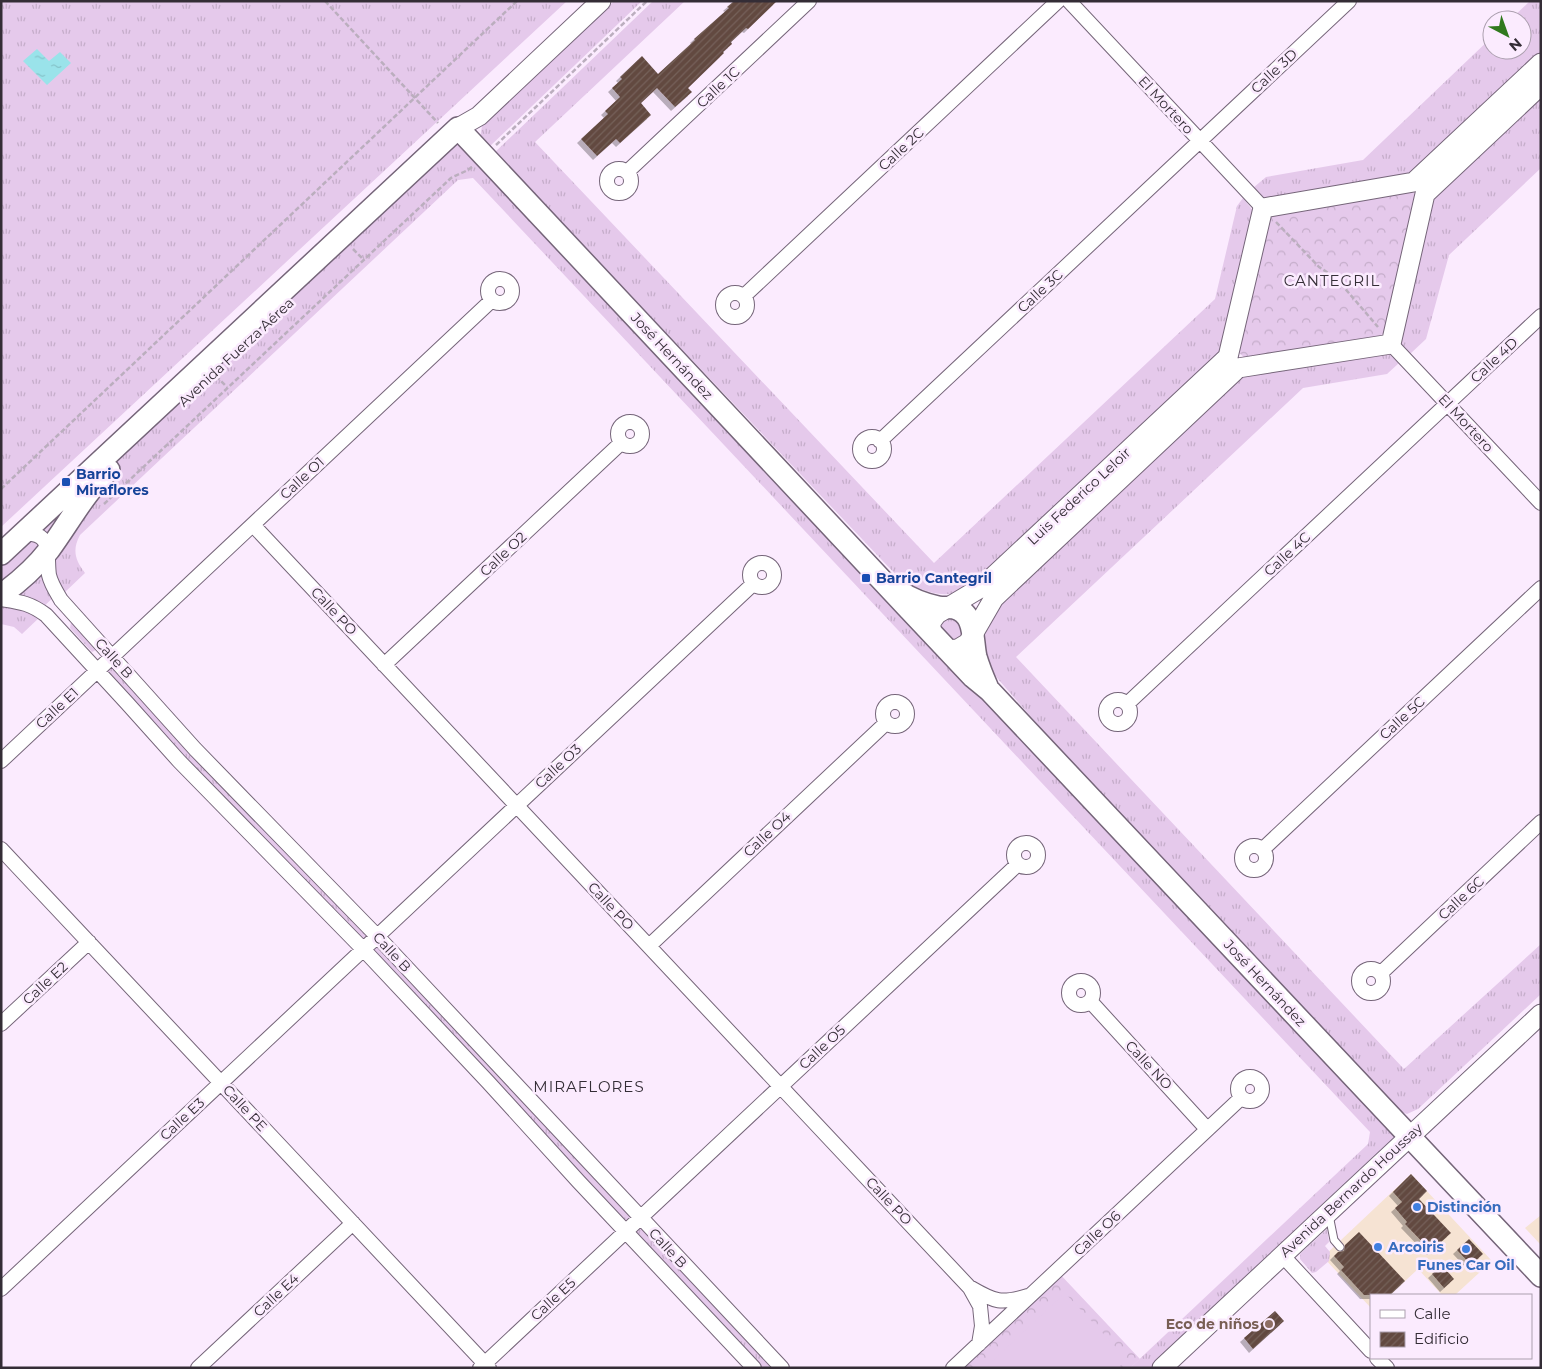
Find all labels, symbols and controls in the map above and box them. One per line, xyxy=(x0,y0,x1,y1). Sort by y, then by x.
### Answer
north arrow xyxy=(1482,10,1532,60)
text: N xyxy=(1505,34,1526,55)
street label: Calle 3D xyxy=(1247,45,1301,97)
street label: Calle 1C xyxy=(693,62,743,112)
street label: El Mortero xyxy=(1135,72,1198,138)
street label: Calle 2C xyxy=(875,123,928,175)
street label: Calle 3C xyxy=(1014,265,1067,317)
district label: CANTEGRIL xyxy=(1284,271,1380,290)
street label: Avenida Fuerza Aérea xyxy=(174,294,298,410)
street label: José Hernández xyxy=(626,308,717,403)
street label: Calle 4D xyxy=(1466,333,1522,387)
street label: El Mortero xyxy=(1435,390,1498,456)
street label: Luis Federico Leloir xyxy=(1024,443,1135,549)
street label: Calle O1 xyxy=(276,453,328,503)
place label: Barrio Miraflores xyxy=(76,465,149,499)
marker: Barrio Miraflores xyxy=(60,476,72,488)
street label: Calle O2 xyxy=(476,528,530,580)
street label: Calle 4C xyxy=(1260,528,1314,580)
place label: Barrio Cantegril xyxy=(876,569,992,587)
marker: Barrio Cantegril xyxy=(860,572,872,584)
street label: Calle PO xyxy=(307,583,361,639)
street label: Calle B xyxy=(91,634,137,682)
street label: Calle E1 xyxy=(32,684,82,732)
street label: Calle 5C xyxy=(1376,692,1429,744)
street label: Calle O3 xyxy=(531,740,585,792)
street label: Calle O4 xyxy=(739,807,795,861)
street label: Calle 6C xyxy=(1434,872,1488,924)
street label: Calle PO xyxy=(584,878,638,934)
street label: Calle B xyxy=(369,928,415,976)
street label: José Hernández xyxy=(1219,935,1310,1030)
street label: Calle E2 xyxy=(19,958,71,1008)
street label: Calle O5 xyxy=(795,1021,849,1073)
street label: Calle NO xyxy=(1122,1037,1177,1094)
district label: MIRAFLORES xyxy=(533,1077,645,1096)
street label: Calle PE xyxy=(219,1081,271,1135)
street label: Calle E3 xyxy=(156,1094,208,1144)
street label: Avenida Bernardo Houssay xyxy=(1276,1119,1426,1261)
street label: Calle PO xyxy=(862,1173,916,1229)
place label: Distinción xyxy=(1427,1198,1502,1216)
marker: Distinción xyxy=(1411,1201,1423,1213)
street label: Calle O6 xyxy=(1070,1206,1125,1259)
street label: Calle B xyxy=(645,1224,691,1272)
place label: Arcoiris xyxy=(1387,1238,1444,1256)
marker: Arcoiris xyxy=(1372,1241,1384,1253)
marker: Funes Car Oil xyxy=(1460,1243,1472,1255)
place label: Funes Car Oil xyxy=(1417,1256,1515,1274)
street label: Calle E4 xyxy=(249,1269,303,1321)
street label: Calle E5 xyxy=(527,1274,579,1324)
legend xyxy=(1370,1294,1532,1359)
text: Calle xyxy=(1414,1304,1451,1323)
place label: Eco de niños xyxy=(1166,1315,1260,1333)
marker: Eco de niños xyxy=(1263,1318,1275,1330)
text: Edificio xyxy=(1414,1329,1469,1348)

